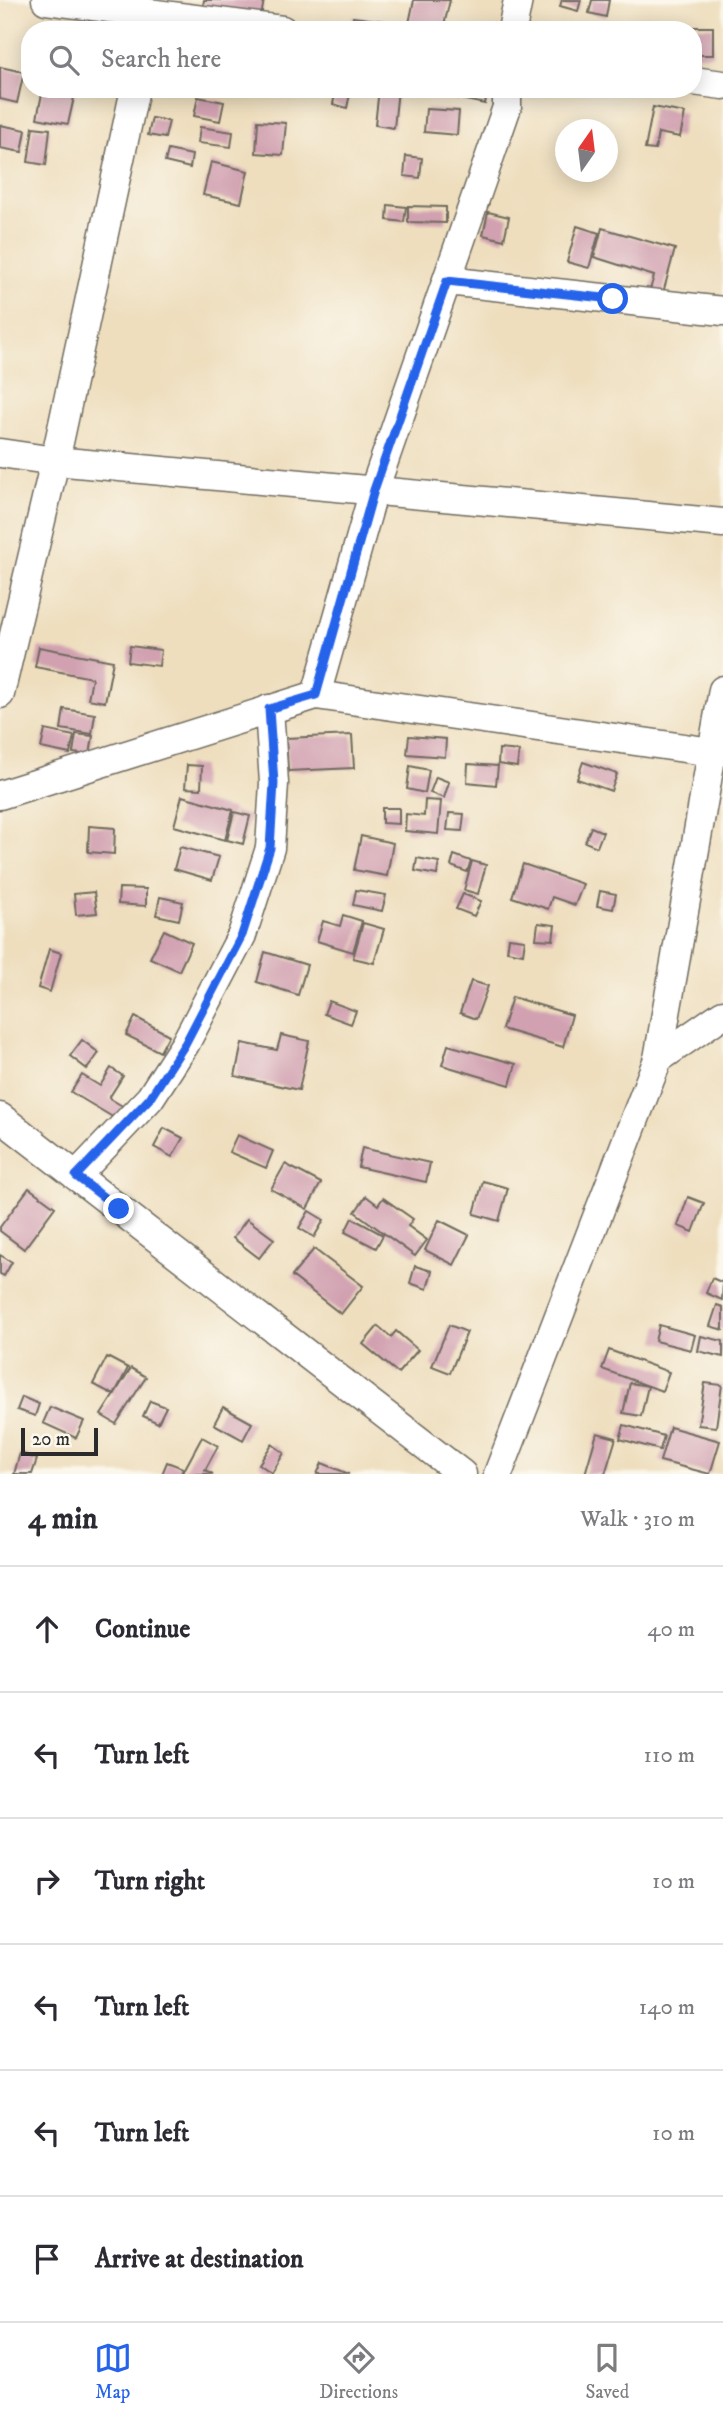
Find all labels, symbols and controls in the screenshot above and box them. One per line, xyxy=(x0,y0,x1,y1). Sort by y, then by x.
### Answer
search box xyxy=(21,21,702,98)
icon: search xyxy=(45,41,83,79)
text: Search here xyxy=(101,43,221,76)
north arrow xyxy=(555,119,618,182)
route start xyxy=(597,283,628,314)
route end xyxy=(103,1193,134,1224)
scale bar xyxy=(21,1425,98,1457)
text: 20 m xyxy=(32,1428,70,1451)
text: 4 min xyxy=(28,1501,98,1538)
text: Walk · 310 m xyxy=(580,1505,695,1534)
icon: ahead xyxy=(28,1610,66,1648)
text: Continue xyxy=(95,1613,190,1646)
text: 40 m xyxy=(647,1615,695,1644)
icon: left xyxy=(28,1736,66,1774)
text: Turn left xyxy=(95,1739,189,1772)
text: 110 m xyxy=(644,1741,695,1770)
icon: right xyxy=(28,1862,66,1900)
text: Turn right xyxy=(95,1865,205,1898)
text: 10 m xyxy=(652,1867,695,1896)
icon: left xyxy=(28,1988,66,2026)
text: Turn left xyxy=(95,1991,189,2024)
text: 140 m xyxy=(639,1993,695,2022)
icon: left xyxy=(28,2114,66,2152)
text: Turn left xyxy=(95,2117,189,2150)
text: 10 m xyxy=(652,2119,695,2148)
icon: arrive xyxy=(28,2240,66,2278)
text: Arrive at destination xyxy=(95,2243,304,2276)
tab: Map xyxy=(94,2339,132,2404)
tab: Directions xyxy=(319,2339,398,2404)
tab: Saved xyxy=(586,2339,629,2404)

